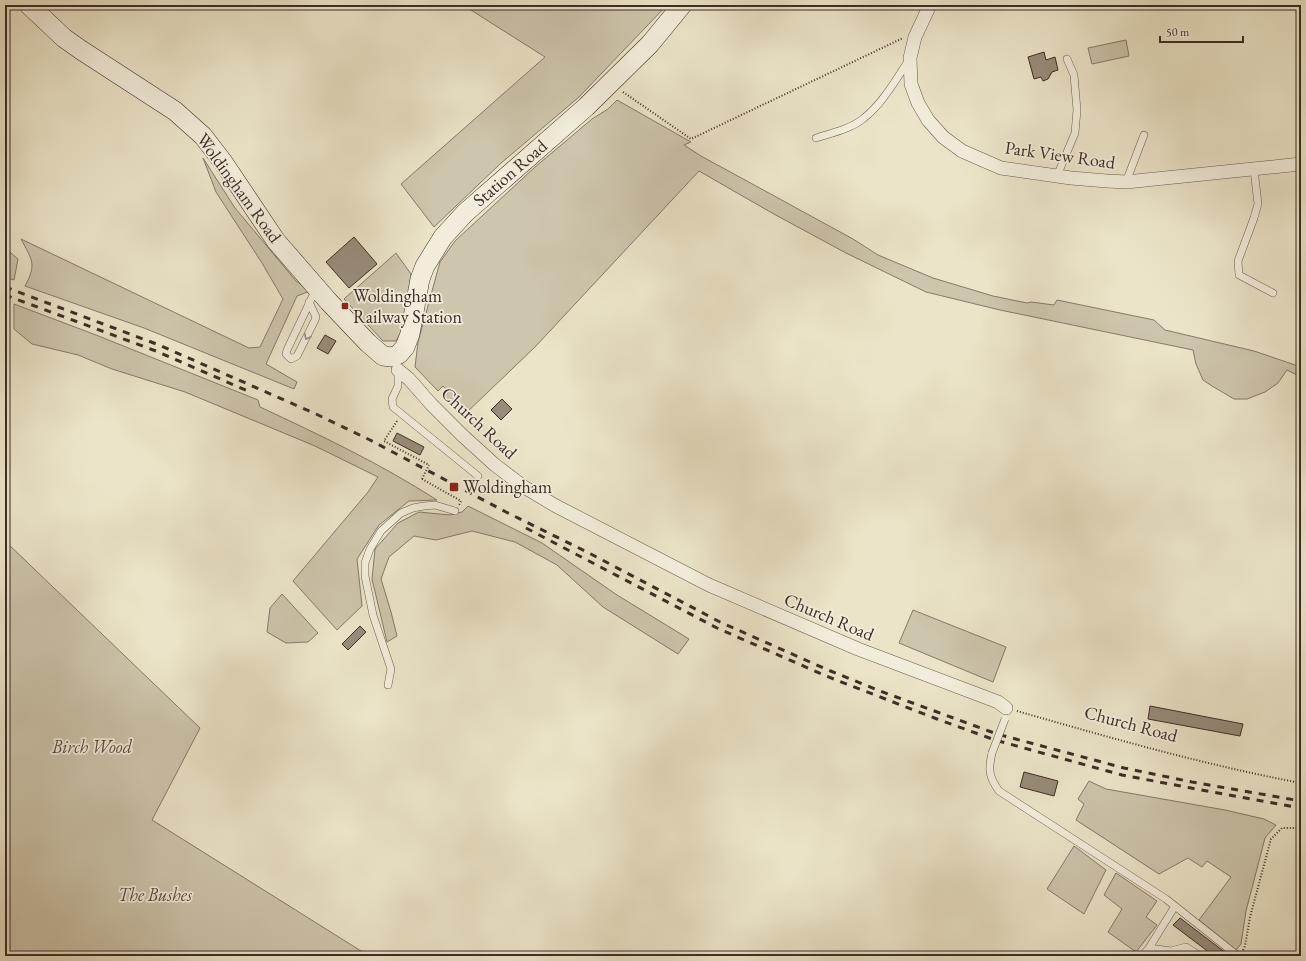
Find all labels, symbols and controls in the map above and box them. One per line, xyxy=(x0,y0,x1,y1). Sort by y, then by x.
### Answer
scale bar xyxy=(1160,18,1243,44)
text: 50 m xyxy=(1166,24,1190,40)
street label: Woldingham Road xyxy=(192,128,288,248)
street label: Station Road xyxy=(468,134,552,211)
street label: Park View Road xyxy=(1003,135,1118,174)
place label: Woldingham Railway Station xyxy=(353,284,462,328)
marker: Woldingham Railway Station xyxy=(340,301,350,311)
one-way arrow xyxy=(304,333,311,341)
street label: Church Road xyxy=(437,382,523,464)
place label: Woldingham xyxy=(463,475,552,498)
marker: Woldingham xyxy=(448,481,460,493)
street label: Church Road xyxy=(781,587,878,646)
street label: Church Road xyxy=(1082,700,1181,747)
park label: Birch Wood xyxy=(51,735,133,758)
park label: The Bushes xyxy=(118,883,193,906)

